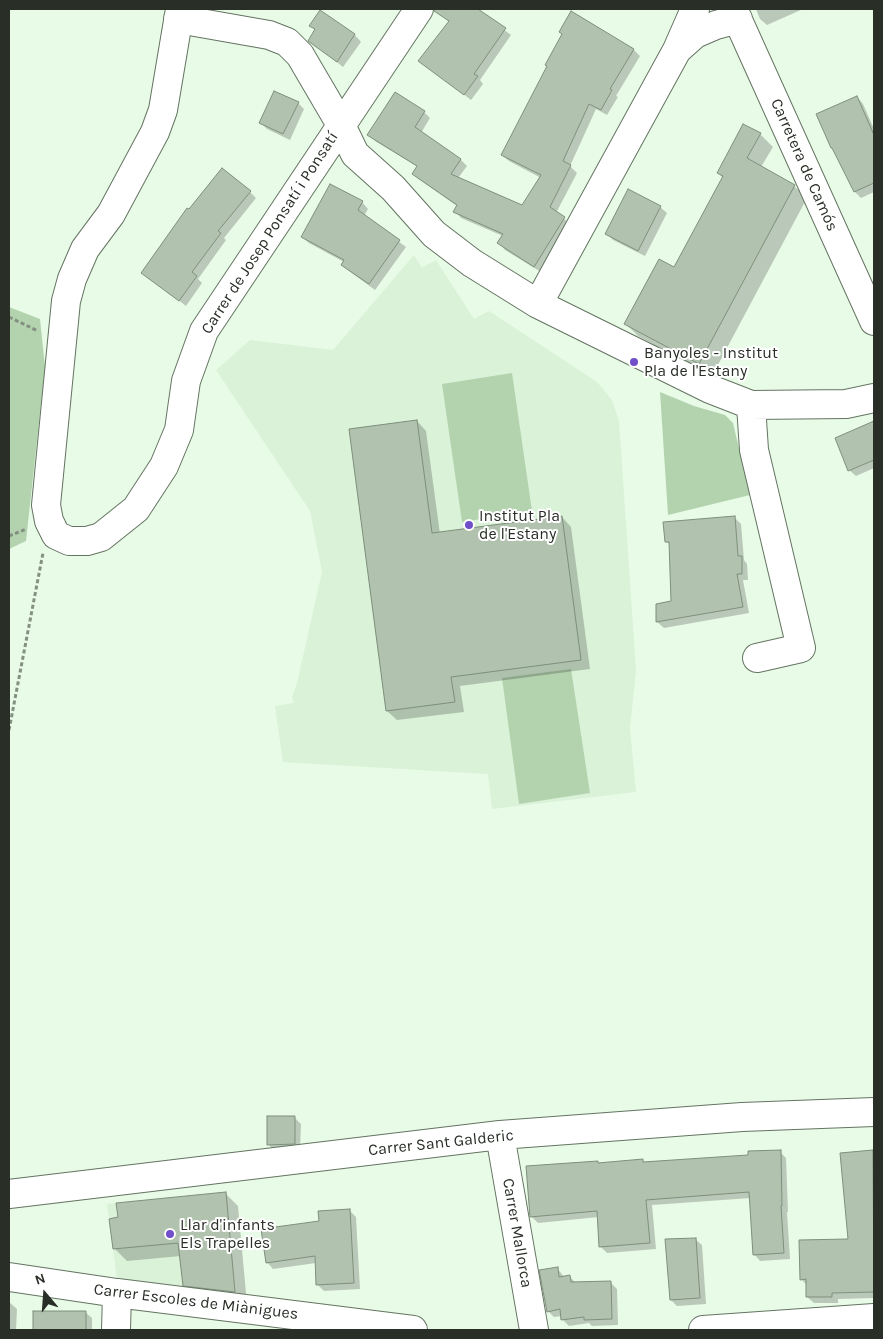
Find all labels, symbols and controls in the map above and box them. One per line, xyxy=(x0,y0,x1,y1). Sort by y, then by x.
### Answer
street label: Carretera de Camós xyxy=(766,96,842,234)
street label: Carrer de Josep Ponsatí i Ponsatí xyxy=(197,128,343,338)
place label: Banyoles - Institut Pla de l'Estany xyxy=(644,343,778,381)
marker: Banyoles - Institut Pla de l'Estany xyxy=(628,356,640,368)
place label: Institut Pla de l'Estany xyxy=(479,506,560,544)
marker: Institut Pla de l'Estany xyxy=(463,519,475,531)
street label: Carrer Sant Galderic xyxy=(367,1126,515,1160)
street label: Carrer Mallorca xyxy=(498,1177,536,1289)
place label: Llar d'infants Els Trapelles xyxy=(180,1215,275,1253)
marker: Llar d'infants Els Trapelles xyxy=(164,1228,176,1240)
north arrow xyxy=(20,1269,70,1319)
text: N xyxy=(33,1270,48,1289)
street label: Carrer Escoles de Miànigues xyxy=(93,1280,299,1324)

